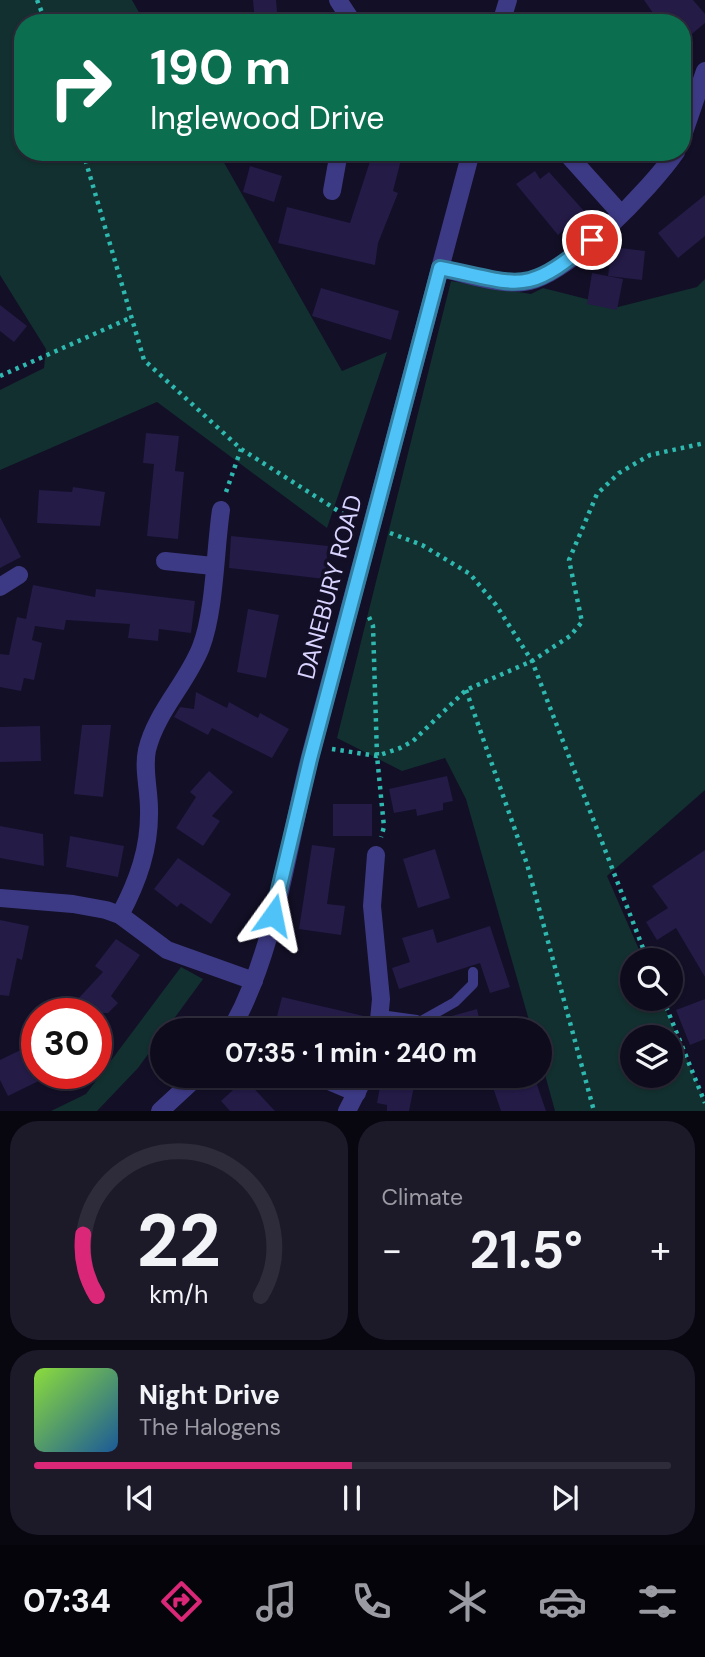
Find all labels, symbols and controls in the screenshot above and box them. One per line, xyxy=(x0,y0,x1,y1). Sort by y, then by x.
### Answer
text: 190 m xyxy=(150,35,291,99)
icon: right xyxy=(35,42,126,133)
text: Inglewood Drive xyxy=(150,97,385,139)
pin xyxy=(562,210,622,270)
icon: arrive xyxy=(573,221,611,259)
street label: DANEBURY ROAD xyxy=(290,491,369,682)
position arrow xyxy=(236,878,310,952)
map controls xyxy=(620,948,683,1088)
button: search xyxy=(620,948,683,1011)
speed limit sign: 30 xyxy=(21,998,112,1089)
button: layers xyxy=(620,1025,683,1088)
text: 07:35 · 1 min · 240 m xyxy=(225,1036,477,1070)
text: Climate xyxy=(382,1182,463,1212)
text: 22 xyxy=(137,1195,221,1290)
text: 21.5° xyxy=(470,1216,583,1284)
text: − xyxy=(382,1225,402,1275)
text: + xyxy=(650,1225,671,1275)
text: km/h xyxy=(149,1278,208,1311)
text: Night Drive xyxy=(139,1378,280,1412)
text: The Halogens xyxy=(139,1412,281,1442)
icon: previous xyxy=(121,1479,159,1517)
icon: pause xyxy=(333,1479,371,1517)
icon: next xyxy=(546,1479,584,1517)
icon: directions xyxy=(157,1577,206,1626)
icon: music xyxy=(252,1577,301,1626)
icon: phone xyxy=(347,1577,396,1626)
icon: climate xyxy=(443,1577,492,1626)
icon: car xyxy=(538,1577,587,1626)
icon: filters xyxy=(633,1577,682,1626)
text: 07:34 xyxy=(23,1580,111,1622)

